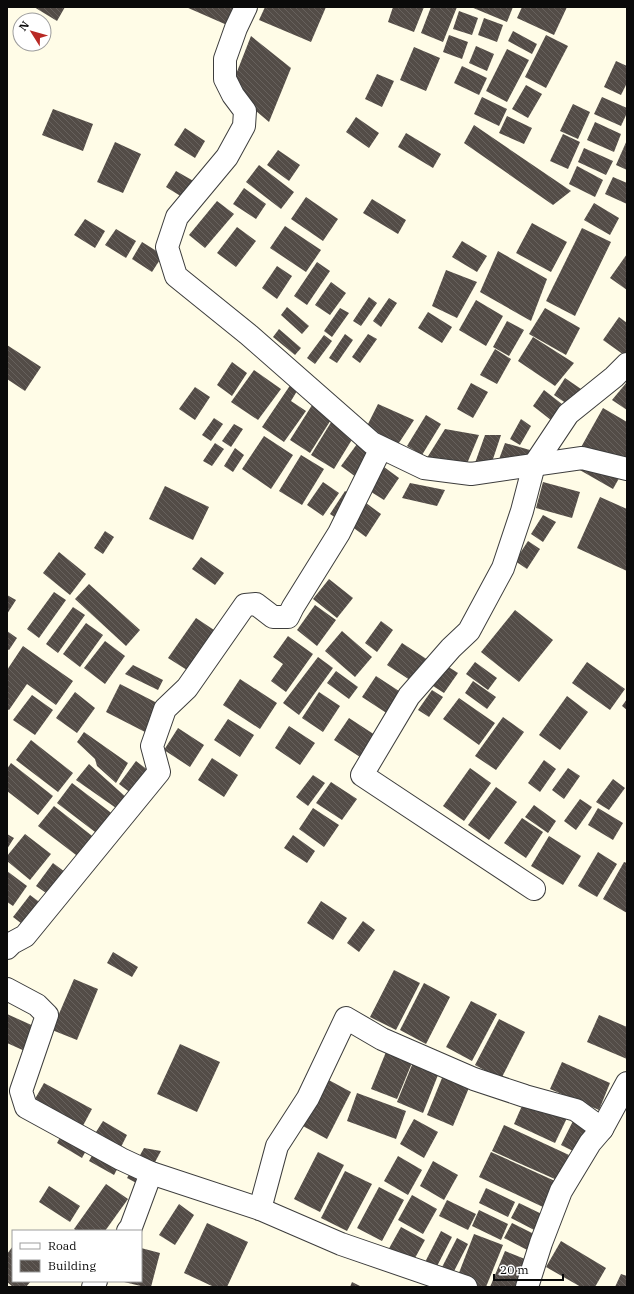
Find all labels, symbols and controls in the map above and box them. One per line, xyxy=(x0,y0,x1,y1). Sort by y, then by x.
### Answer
north arrow xyxy=(12,12,52,52)
text: N xyxy=(16,18,32,34)
legend xyxy=(12,1230,142,1282)
text: Road xyxy=(48,1238,77,1253)
scale bar xyxy=(494,1256,563,1282)
text: Building xyxy=(48,1258,96,1273)
text: 20 m xyxy=(500,1262,529,1277)

